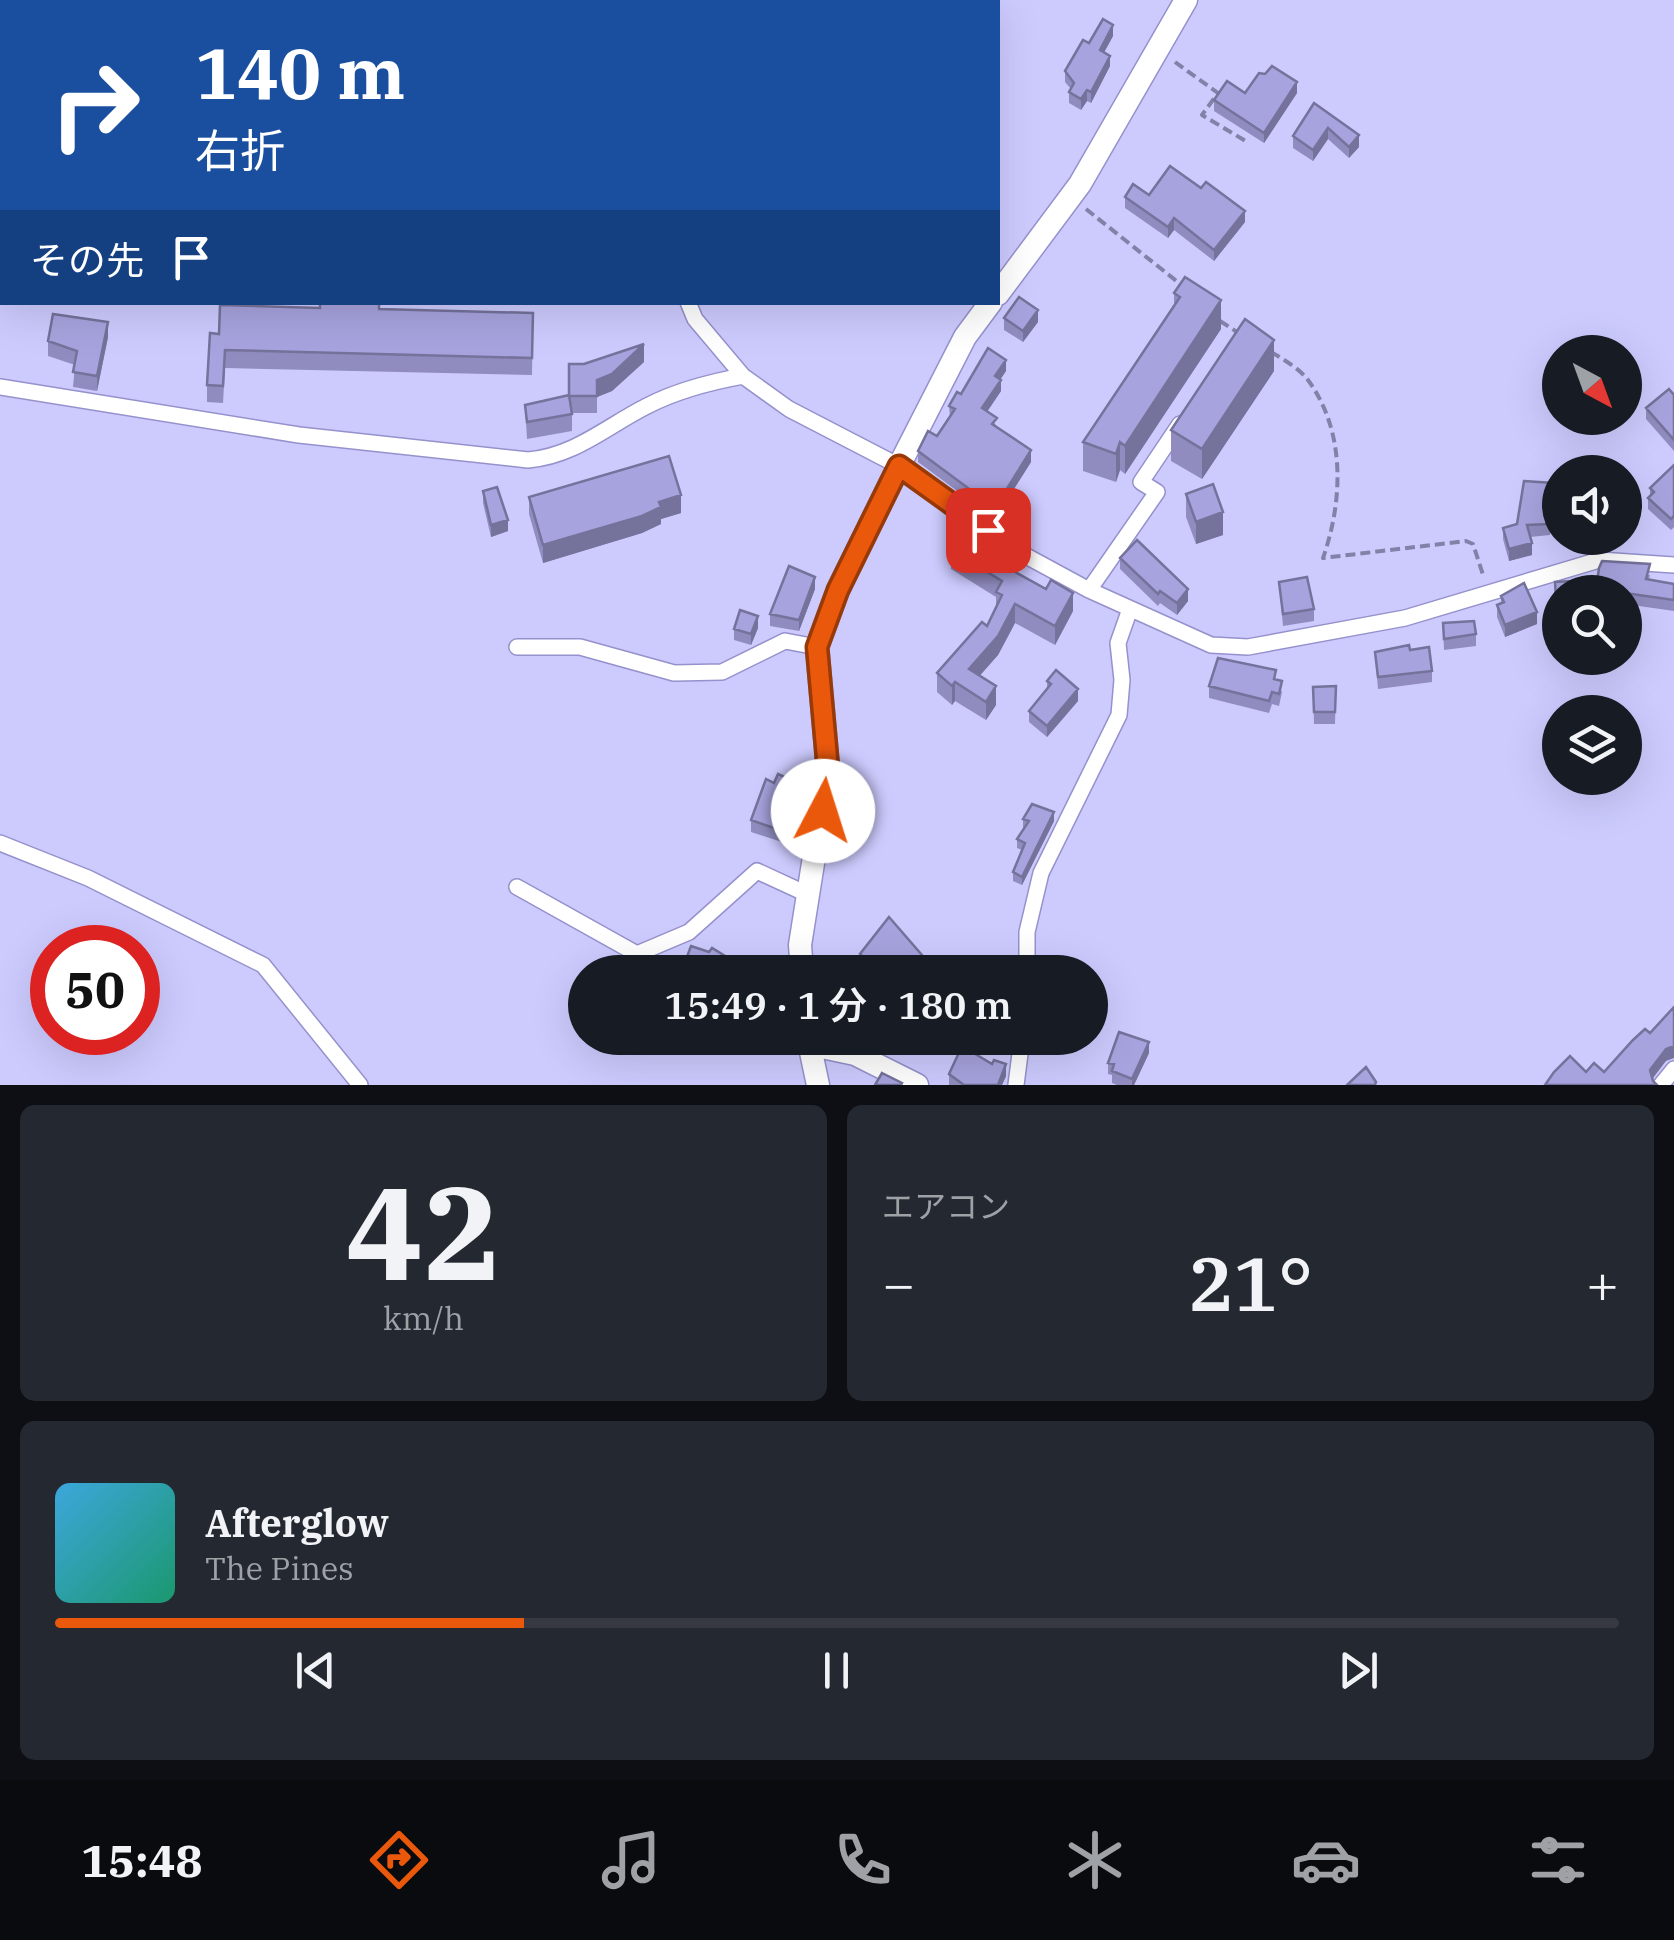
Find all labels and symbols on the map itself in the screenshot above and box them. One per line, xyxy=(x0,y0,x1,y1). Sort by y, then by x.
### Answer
north arrow xyxy=(1542,335,1642,435)
pin xyxy=(946,488,1031,573)
position arrow xyxy=(771,759,875,863)
speed limit sign: 50 xyxy=(30,925,160,1055)

